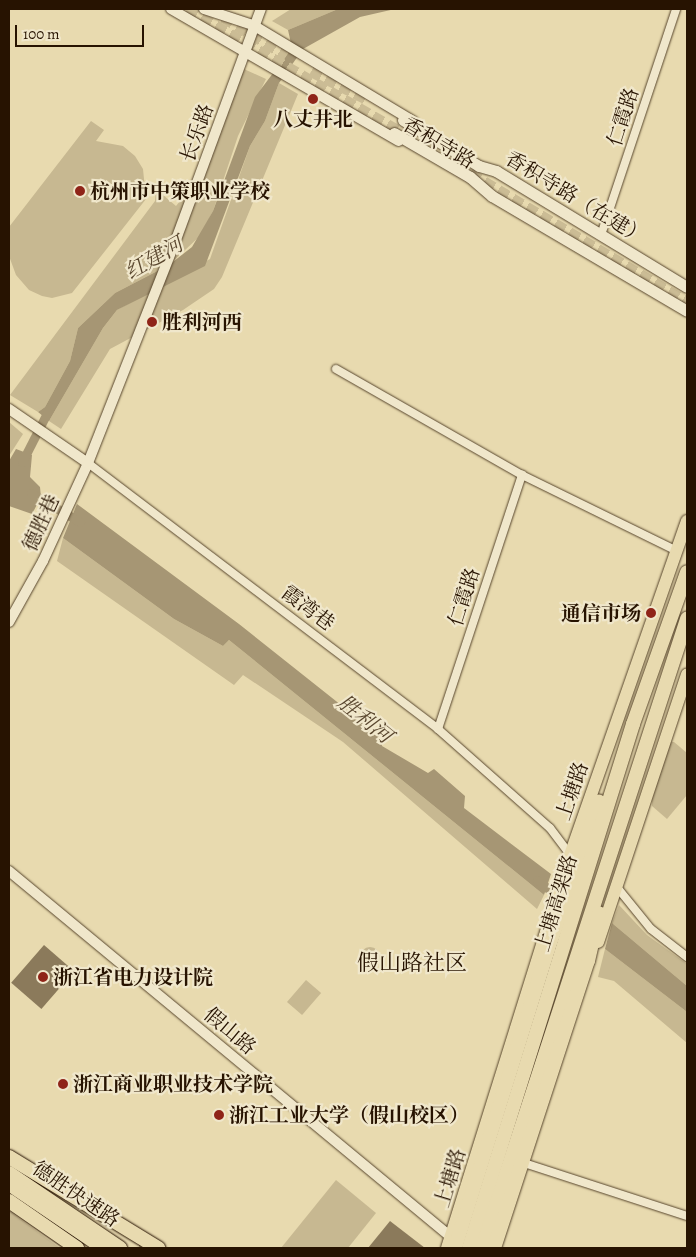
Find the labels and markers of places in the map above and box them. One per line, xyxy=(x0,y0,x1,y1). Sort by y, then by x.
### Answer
marker: 八丈井北 xyxy=(307,93,319,105)
place label: 八丈井北 xyxy=(273,107,353,131)
place label: 杭州市中策职业学校 xyxy=(90,179,270,203)
marker: 杭州市中策职业学校 xyxy=(74,185,86,197)
place label: 胜利河西 xyxy=(162,310,242,334)
marker: 胜利河西 xyxy=(146,316,158,328)
place label: 通信市场 xyxy=(561,601,641,625)
marker: 通信市场 xyxy=(645,607,657,619)
place label: 浙江省电力设计院 xyxy=(53,965,213,989)
marker: 浙江省电力设计院 xyxy=(37,971,49,983)
place label: 浙江商业职业技术学院 xyxy=(73,1072,273,1096)
marker: 浙江商业职业技术学院 xyxy=(57,1078,69,1090)
place label: 浙江工业大学（假山校区） xyxy=(229,1103,469,1127)
marker: 浙江工业大学（假山校区） xyxy=(213,1109,225,1121)

